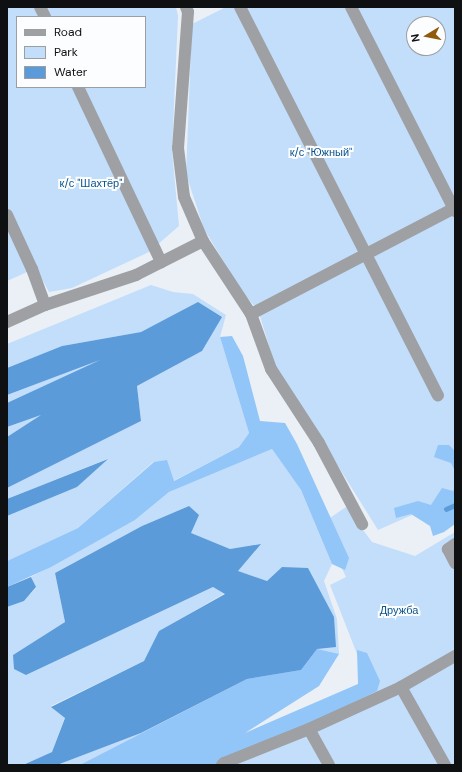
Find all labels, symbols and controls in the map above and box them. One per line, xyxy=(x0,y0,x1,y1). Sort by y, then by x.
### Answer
legend xyxy=(16,16,146,88)
north arrow xyxy=(406,16,446,56)
text: Road xyxy=(54,24,82,40)
text: N xyxy=(408,33,423,43)
text: Park xyxy=(54,44,78,60)
text: Water xyxy=(54,64,87,80)
park label: к/с "Южный" xyxy=(290,145,352,159)
park label: к/с "Шахтёр" xyxy=(60,176,122,190)
park label: Дружба xyxy=(380,603,418,617)

